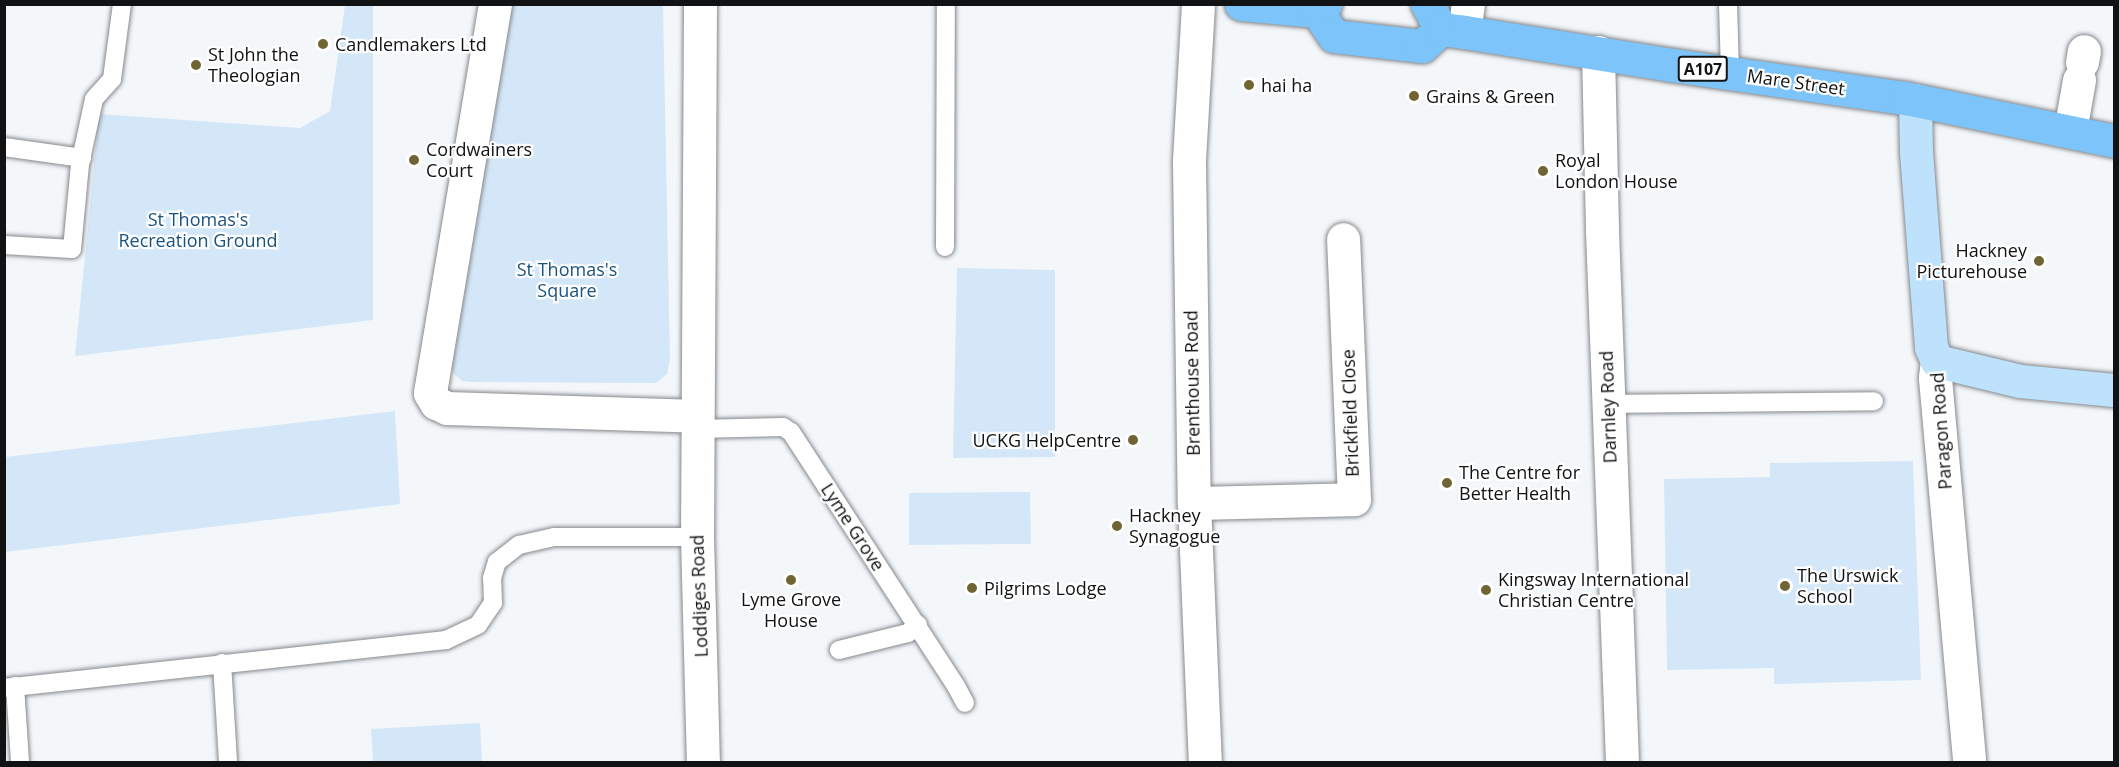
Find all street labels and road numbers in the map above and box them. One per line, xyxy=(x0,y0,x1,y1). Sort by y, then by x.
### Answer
road number: A107 xyxy=(1678,56,1728,82)
street label: Mare Street xyxy=(1746,64,1846,100)
street label: Brenthouse Road xyxy=(1180,310,1204,456)
street label: Brickfield Close xyxy=(1337,349,1363,477)
street label: Darnley Road xyxy=(1595,350,1621,464)
street label: Paragon Road xyxy=(1926,372,1956,490)
street label: Lyme Grove xyxy=(817,479,889,575)
street label: Loddiges Road xyxy=(686,534,712,658)

